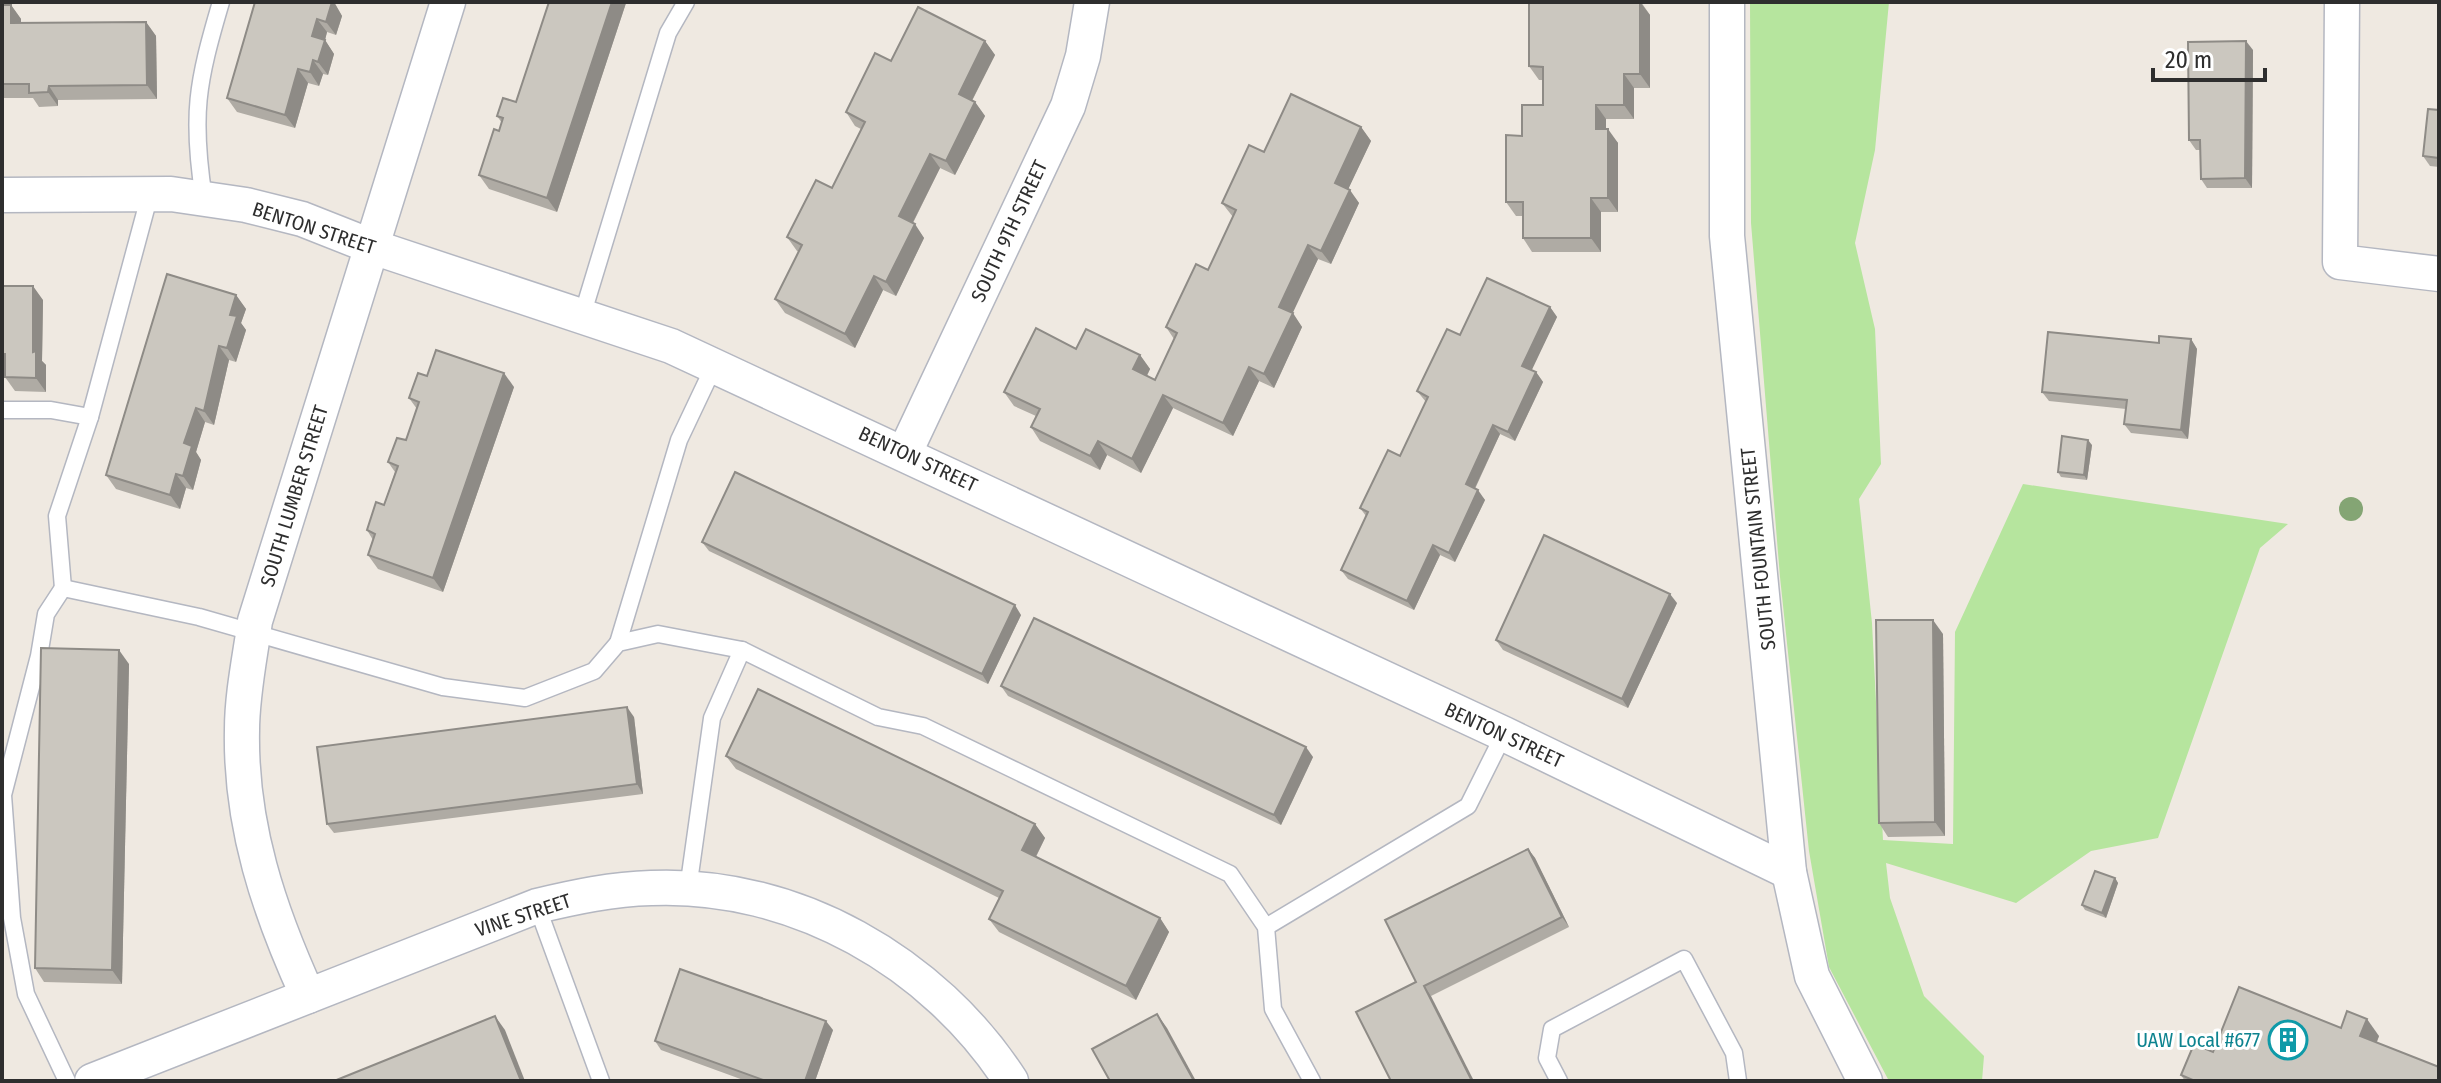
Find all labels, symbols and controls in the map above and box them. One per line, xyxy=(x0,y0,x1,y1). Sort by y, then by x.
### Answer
scale bar xyxy=(2153,32,2265,82)
text: 20 m xyxy=(2165,46,2212,74)
street label: SOUTH 9TH STREET xyxy=(966,156,1053,306)
street label: BENTON STREET xyxy=(249,197,379,259)
street label: SOUTH LUMBER STREET xyxy=(255,402,333,590)
street label: BENTON STREET xyxy=(855,421,982,497)
street label: SOUTH FOUNTAIN STREET xyxy=(1735,446,1781,652)
street label: BENTON STREET xyxy=(1441,697,1568,773)
street label: VINE STREET xyxy=(472,888,575,942)
building icon: UAW Local #677 xyxy=(2267,1019,2309,1061)
place label: UAW Local #677 xyxy=(2136,1028,2260,1052)

